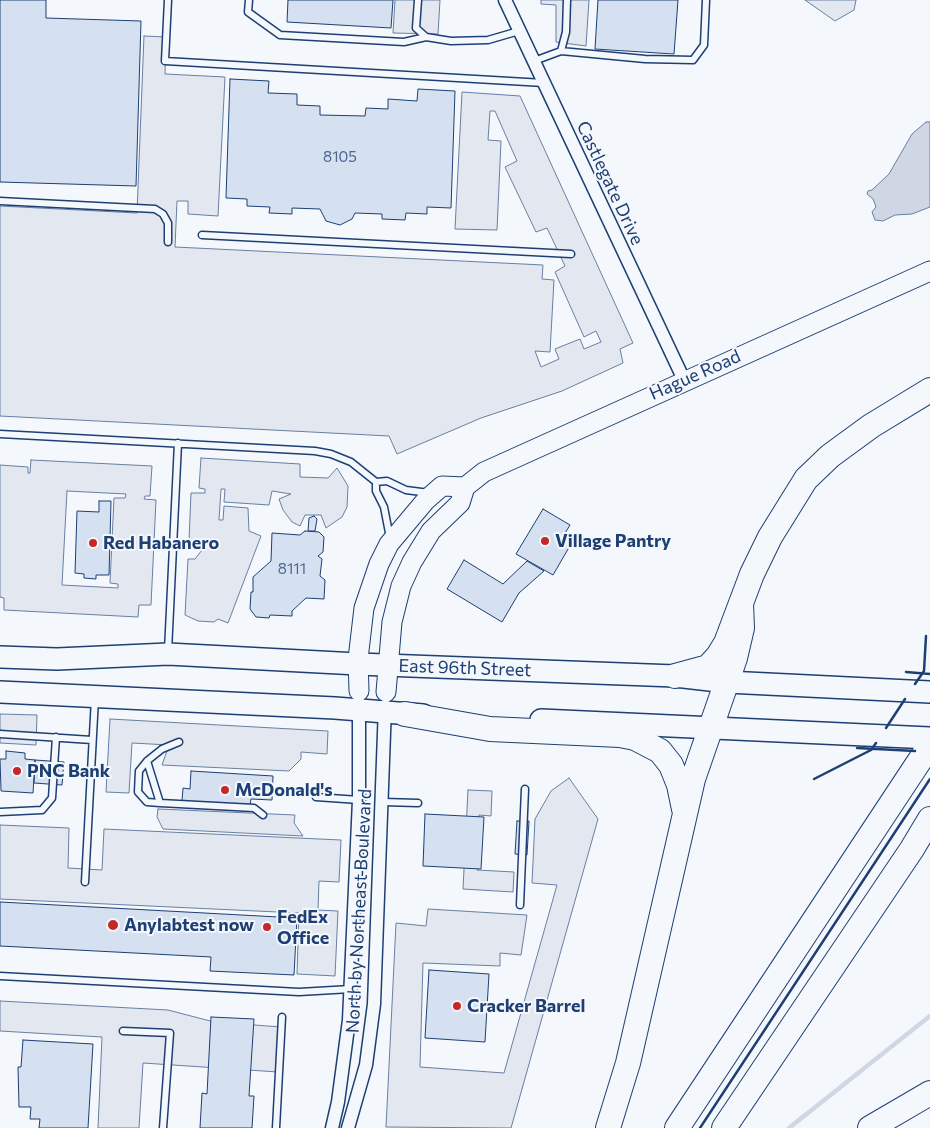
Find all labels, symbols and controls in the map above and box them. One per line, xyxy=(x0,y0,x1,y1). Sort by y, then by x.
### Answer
street label: Castlegate Drive xyxy=(572,118,648,248)
house number: 8105 xyxy=(323,148,357,166)
street label: Hague Road xyxy=(646,345,744,405)
place label: Village Pantry xyxy=(555,530,671,552)
place label: Red Habanero xyxy=(103,532,219,554)
marker: Village Pantry xyxy=(539,535,551,547)
marker: Red Habanero xyxy=(87,537,99,549)
house number: 8111 xyxy=(278,560,306,578)
street label: East 96th Street xyxy=(398,655,532,681)
place label: PNC Bank xyxy=(27,760,110,782)
marker: PNC Bank xyxy=(11,765,23,777)
place label: McDonald's xyxy=(235,779,333,801)
marker: McDonald's xyxy=(219,784,231,796)
street label: North by Northeast Boulevard xyxy=(342,788,376,1034)
place label: FedEx Office xyxy=(277,906,329,949)
place label: Anylabtest now xyxy=(124,914,254,936)
marker: Anylabtest now xyxy=(106,918,120,932)
marker: FedEx Office xyxy=(261,921,273,933)
place label: Cracker Barrel xyxy=(467,995,585,1017)
marker: Cracker Barrel xyxy=(451,1000,463,1012)

